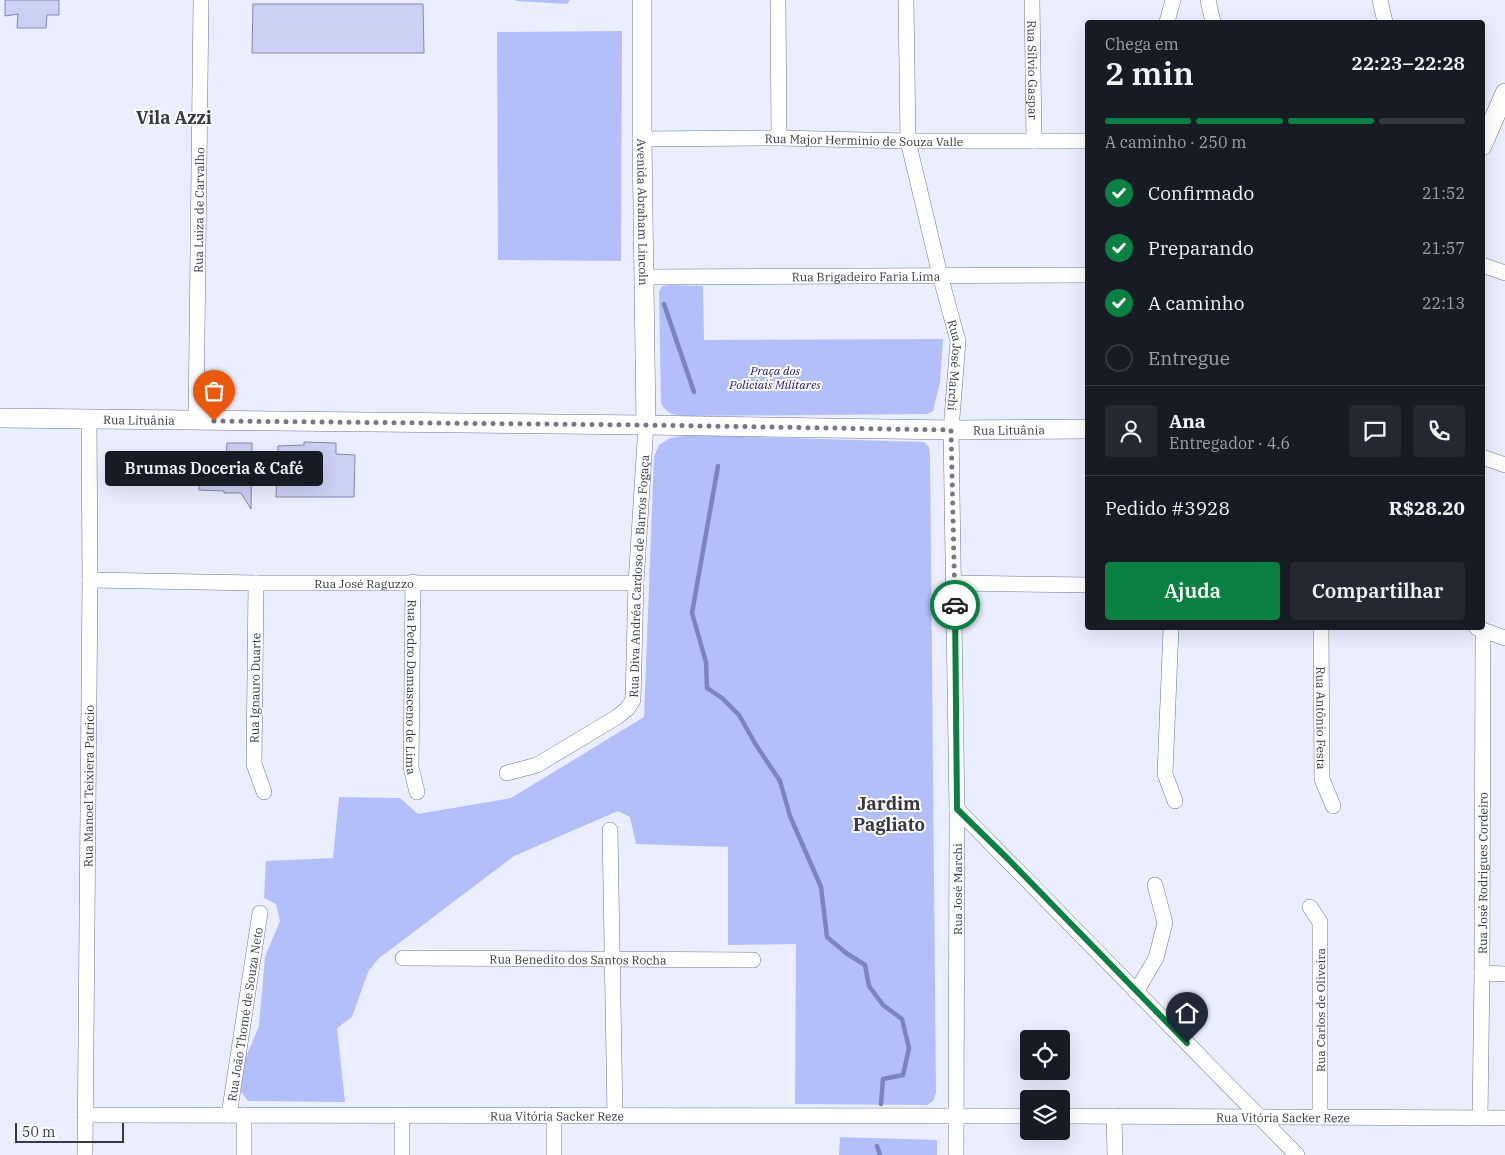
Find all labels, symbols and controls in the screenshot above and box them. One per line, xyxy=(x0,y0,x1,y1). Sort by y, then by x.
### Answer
street label: Rua Sílvio Gaspar xyxy=(1025,20,1041,121)
text: Chega em xyxy=(1105,34,1179,54)
text: 22:23–22:28 xyxy=(1351,51,1465,75)
text: 2 min xyxy=(1105,52,1194,94)
district label: Vila Azzi xyxy=(136,106,212,129)
street label: Rua Major Herminio de Souza Valle xyxy=(765,130,963,149)
text: A caminho · 250 m xyxy=(1105,132,1247,152)
street label: Avenida Abraham Lincoln xyxy=(634,138,652,286)
street label: Rua Luiza de Carvalho xyxy=(190,147,207,273)
icon: check xyxy=(1105,179,1133,207)
text: Confirmado xyxy=(1148,181,1254,205)
text: 21:52 xyxy=(1422,183,1465,203)
icon: check xyxy=(1105,234,1133,262)
text: Preparando xyxy=(1148,236,1254,260)
text: 21:57 xyxy=(1422,238,1465,258)
street label: Rua Brigadeiro Faria Lima xyxy=(792,268,941,284)
icon: check xyxy=(1105,289,1133,317)
text: A caminho xyxy=(1148,291,1244,315)
text: 22:13 xyxy=(1422,293,1465,313)
street label: Rua José Marchi xyxy=(945,318,965,411)
text: Entregue xyxy=(1148,346,1230,370)
park label: Praça dos Policiais Militares xyxy=(728,363,821,392)
pin xyxy=(193,370,235,421)
icon: bag xyxy=(200,377,228,405)
button: person xyxy=(1105,405,1157,457)
button: chat xyxy=(1349,405,1401,457)
button: phone xyxy=(1413,405,1465,457)
text: Ana xyxy=(1169,409,1206,433)
street label: Rua Lituânia xyxy=(103,412,176,427)
street label: Rua Lituânia xyxy=(973,422,1045,437)
text: Entregador · 4.6 xyxy=(1169,433,1290,453)
callout: Brumas Doceria & Café xyxy=(105,451,323,486)
street label: Rua Diva Andréa Cardoso de Barros Fogaça xyxy=(626,454,652,698)
text: Brumas Doceria & Café xyxy=(125,458,303,478)
text: Pedido #3928 xyxy=(1105,496,1230,520)
text: R$28.20 xyxy=(1389,496,1465,520)
button: Ajuda xyxy=(1105,562,1280,620)
button: Compartilhar xyxy=(1290,562,1465,620)
street label: Rua José Raguzzo xyxy=(314,576,414,591)
courier xyxy=(930,580,980,630)
icon: car xyxy=(941,591,969,619)
street label: Rua Pedro Damasceno de Lima xyxy=(403,599,420,776)
street label: Rua Ignauro Duarte xyxy=(247,633,263,743)
street label: Rua Antônio Festa xyxy=(1314,667,1329,770)
street label: Rua Manoel Teixiera Patricio xyxy=(80,705,96,867)
district label: Jardim Pagliato xyxy=(853,792,925,836)
street label: Rua José Rodrigues Cordeiro xyxy=(1475,792,1490,954)
street label: Rua José Marchi xyxy=(950,843,965,935)
street label: Rua João Thomé de Souza Neto xyxy=(224,926,265,1102)
street label: Rua Carlos de Oliveira xyxy=(1313,947,1328,1072)
street label: Rua Benedito dos Santos Rocha xyxy=(489,951,667,967)
pin xyxy=(1166,992,1208,1043)
icon: home xyxy=(1173,999,1201,1027)
map controls xyxy=(1020,1030,1070,1140)
button: locate xyxy=(1020,1030,1070,1080)
button: layers xyxy=(1020,1090,1070,1140)
street label: Rua Vitória Sacker Reze xyxy=(490,1108,624,1123)
street label: Rua Vitória Sacker Reze xyxy=(1216,1109,1350,1125)
scale bar xyxy=(15,1120,124,1143)
text: 50 m xyxy=(22,1123,55,1141)

